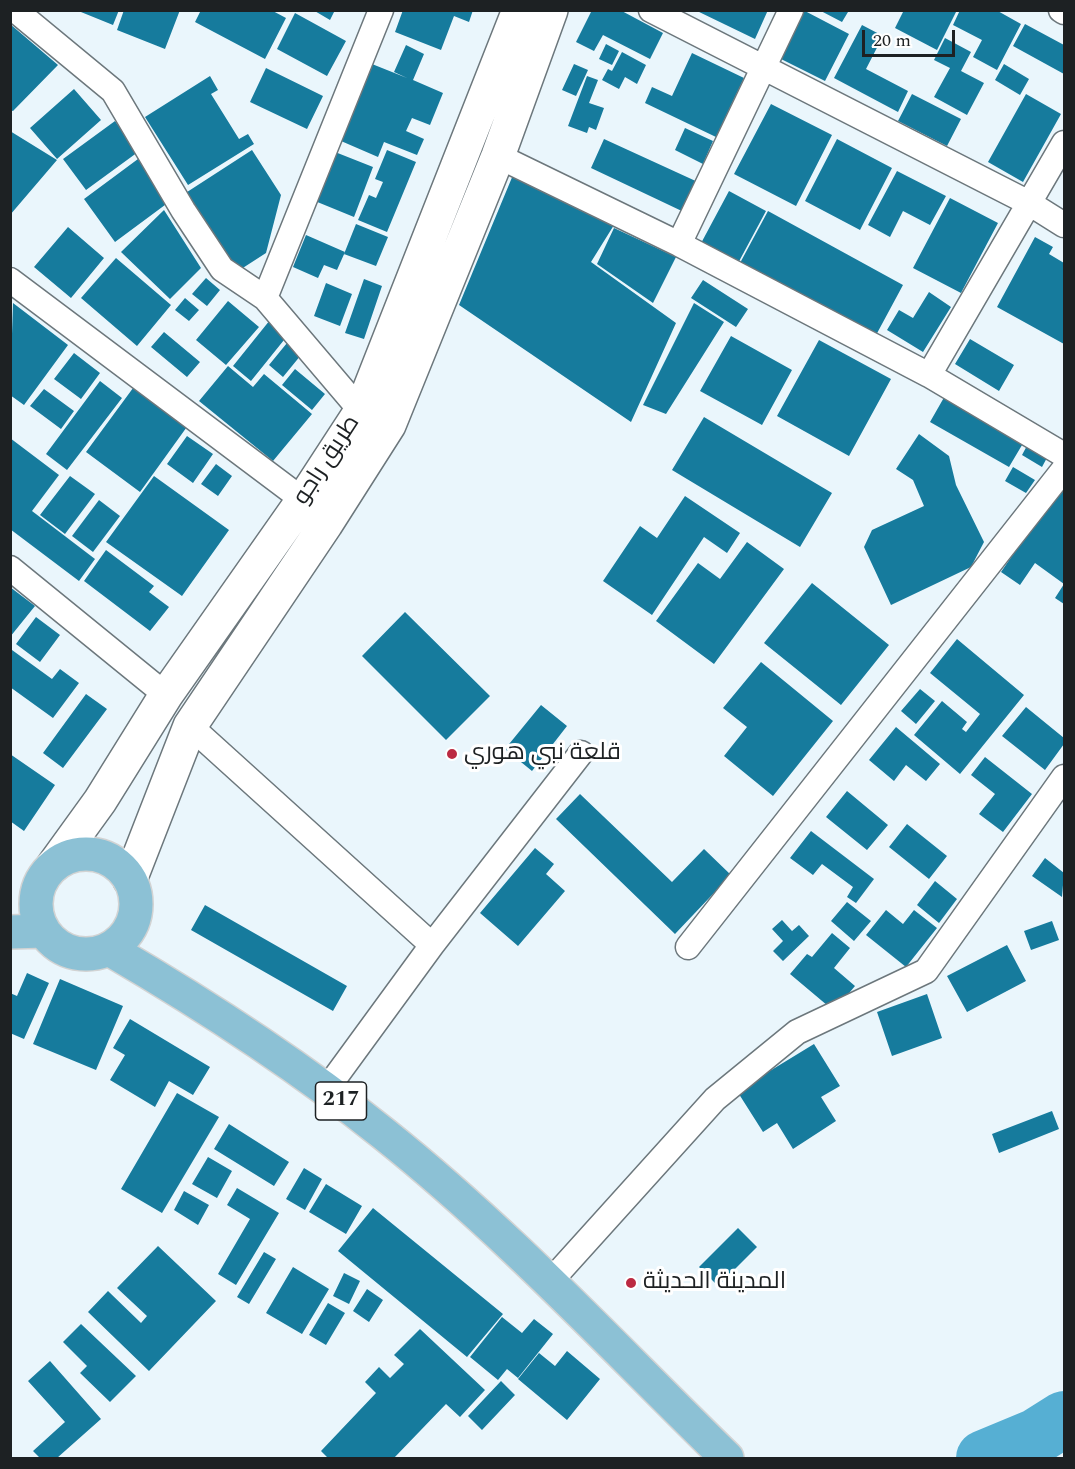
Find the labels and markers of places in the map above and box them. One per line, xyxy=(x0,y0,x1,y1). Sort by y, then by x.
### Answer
place label: قلعة نبي هوري xyxy=(464,740,621,768)
marker: قلعة نبي هوري xyxy=(445,747,459,761)
place label: المدينة الحديثة xyxy=(643,1269,786,1297)
marker: المدينة الحديثة xyxy=(624,1276,638,1290)

